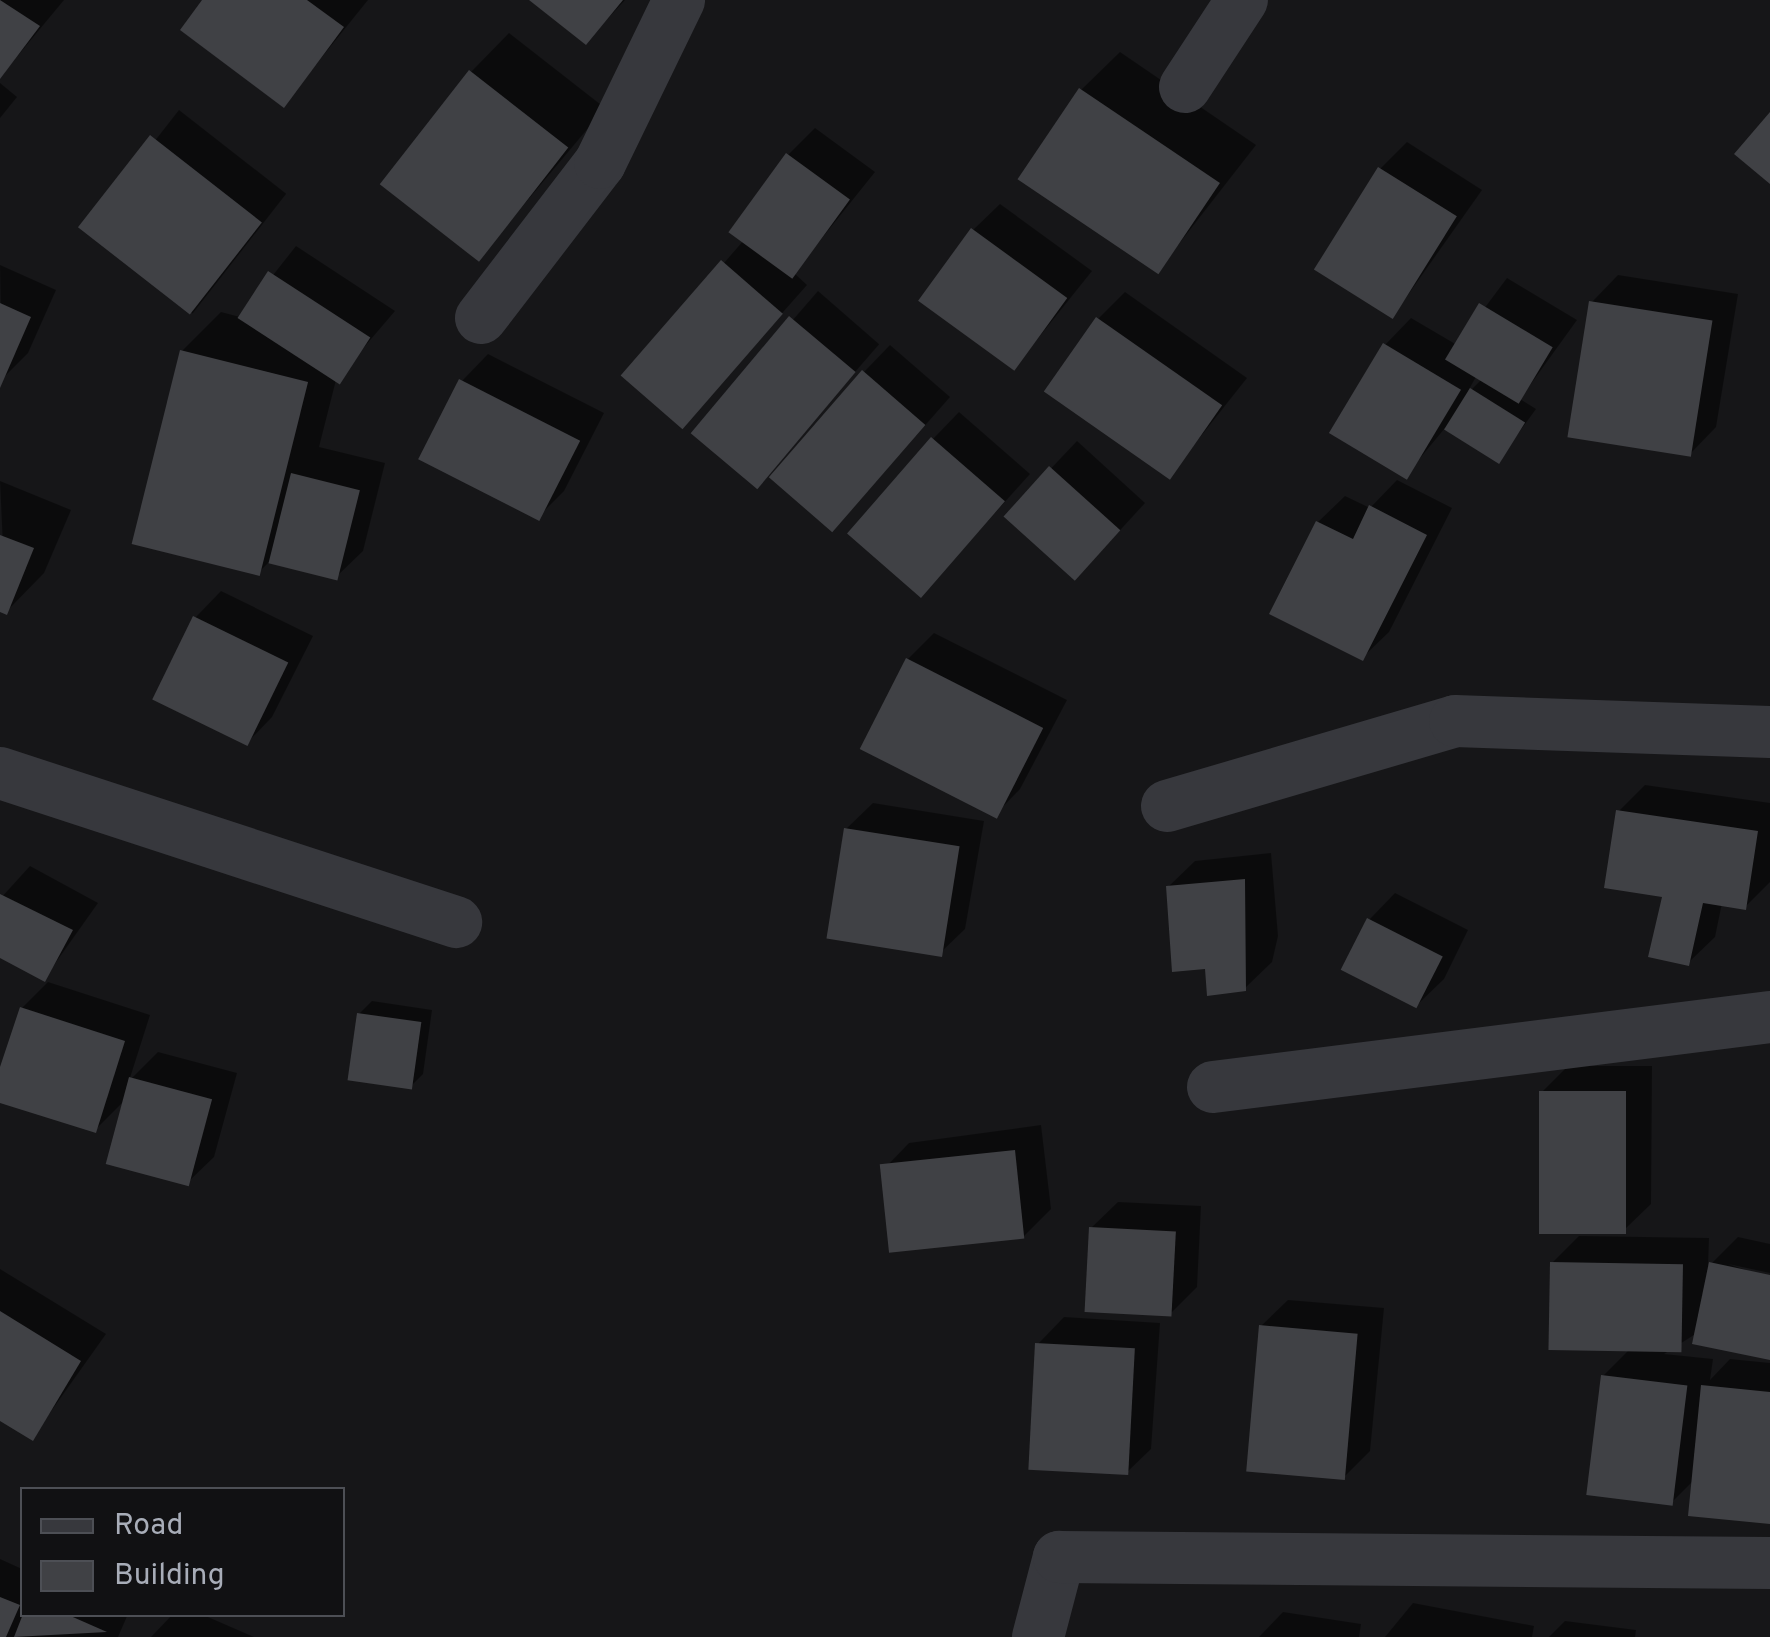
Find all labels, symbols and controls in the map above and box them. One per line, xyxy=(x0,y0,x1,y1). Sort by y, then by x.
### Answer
legend xyxy=(20,1487,345,1617)
text: Road xyxy=(114,1508,183,1545)
text: Building xyxy=(114,1558,225,1595)

